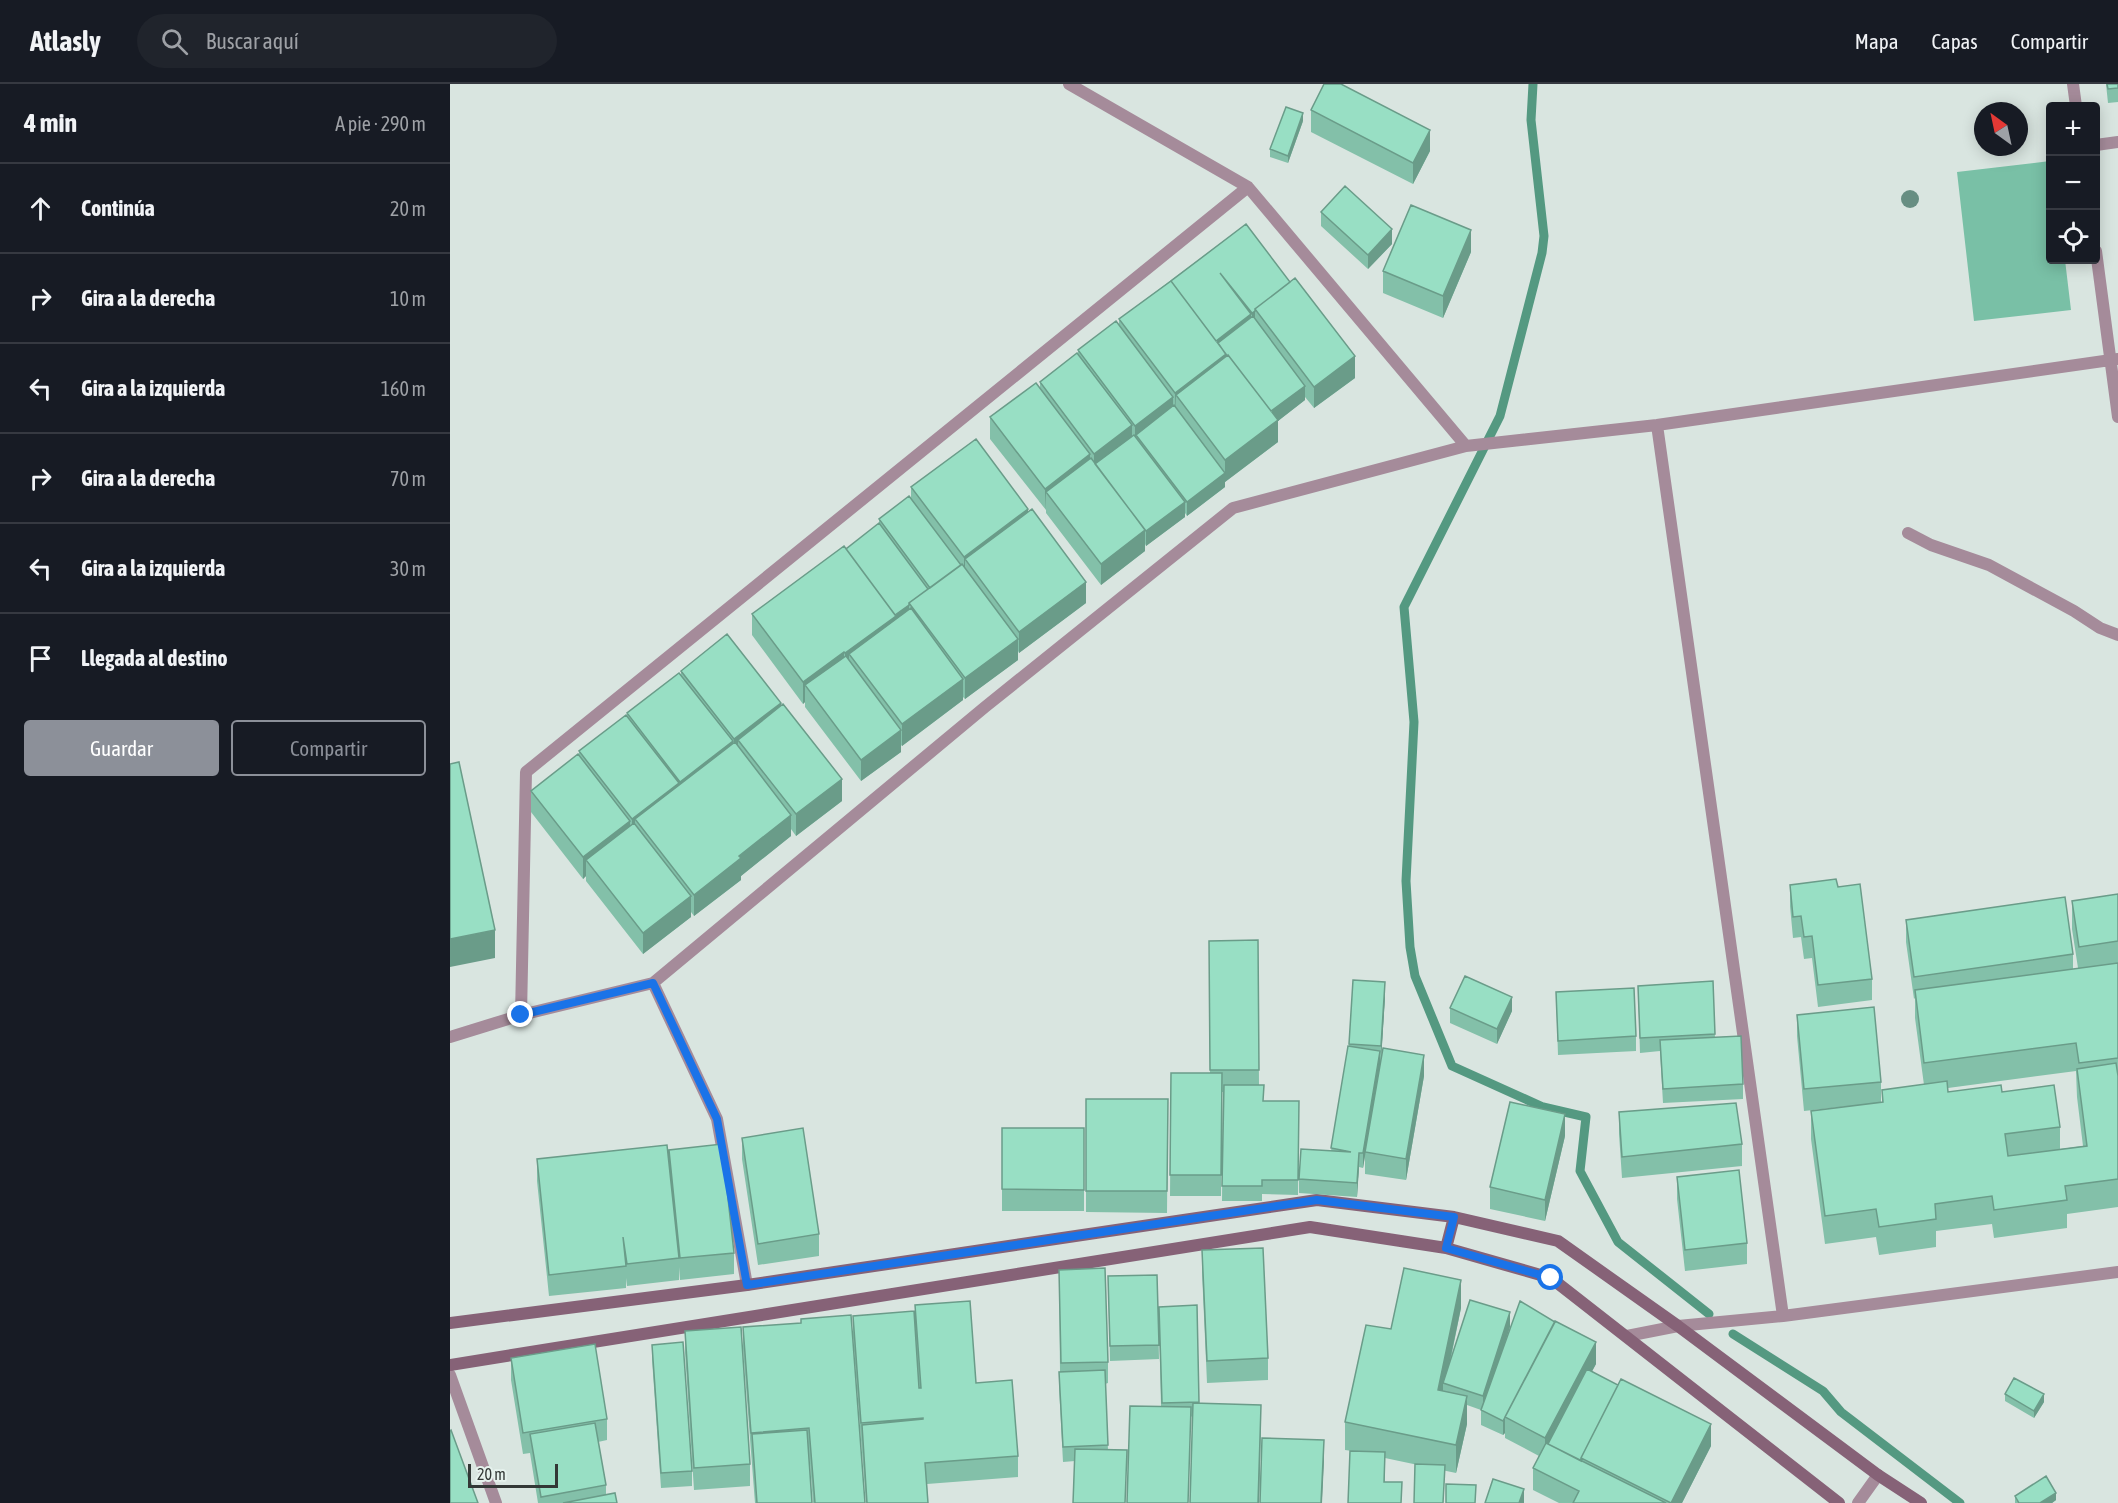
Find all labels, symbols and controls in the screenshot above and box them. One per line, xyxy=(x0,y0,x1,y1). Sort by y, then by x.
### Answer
search box xyxy=(137,14,557,68)
text: Atlasly xyxy=(30,25,101,57)
icon: search xyxy=(158,25,191,58)
text: Buscar aquí xyxy=(206,28,299,54)
text: Mapa xyxy=(1855,29,1898,53)
text: Capas xyxy=(1931,29,1978,53)
text: Compartir xyxy=(2011,29,2088,53)
north arrow xyxy=(1974,102,2028,156)
map controls xyxy=(2046,102,2100,264)
button: + xyxy=(2046,102,2100,156)
text: 4 min xyxy=(24,108,77,138)
text: A pie · 290 m xyxy=(335,112,426,135)
button: − xyxy=(2046,156,2100,210)
icon: ahead xyxy=(24,192,57,225)
text: Continúa xyxy=(81,195,155,221)
text: 20 m xyxy=(390,197,426,220)
button: locate xyxy=(2046,210,2100,264)
icon: right xyxy=(24,282,57,315)
text: Gira a la derecha xyxy=(81,285,215,311)
text: 10 m xyxy=(390,287,426,310)
icon: left xyxy=(24,372,57,405)
text: Gira a la izquierda xyxy=(81,375,225,401)
text: 160 m xyxy=(381,377,426,400)
icon: right xyxy=(24,462,57,495)
text: Gira a la derecha xyxy=(81,465,215,491)
text: 70 m xyxy=(390,467,426,490)
icon: left xyxy=(24,552,57,585)
text: Gira a la izquierda xyxy=(81,555,225,581)
text: 30 m xyxy=(390,557,426,580)
icon: arrive xyxy=(24,642,57,675)
text: Llegada al destino xyxy=(81,645,228,671)
button: Guardar xyxy=(24,720,219,776)
button: Compartir xyxy=(231,720,426,776)
route end xyxy=(507,1001,533,1027)
route start xyxy=(1537,1264,1563,1290)
scale bar xyxy=(468,1461,558,1488)
text: 20 m xyxy=(477,1465,506,1483)

